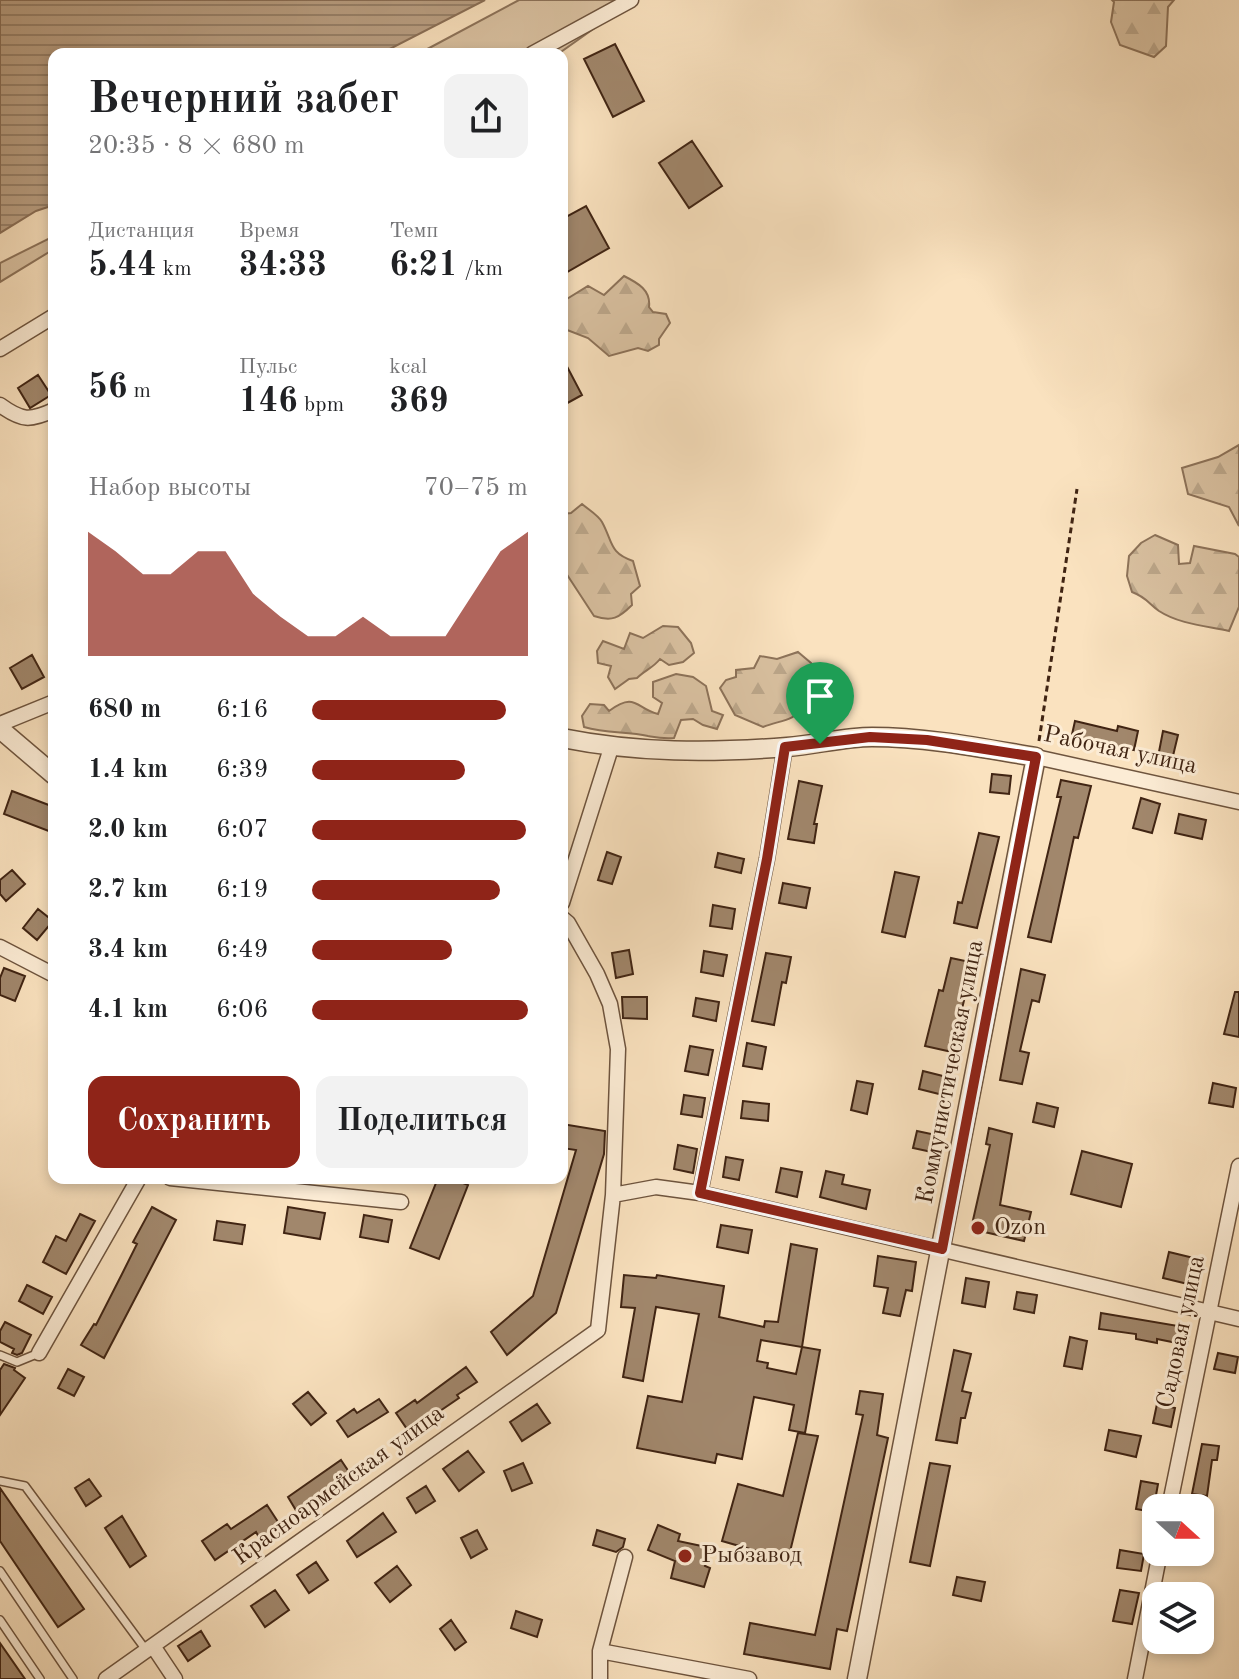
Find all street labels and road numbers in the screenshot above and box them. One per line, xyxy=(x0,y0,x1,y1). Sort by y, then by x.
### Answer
street label: Рабочая улица xyxy=(1041,723,1199,779)
street label: Коммунистическая улица xyxy=(914,938,988,1206)
street label: Садовая улица xyxy=(1154,1253,1210,1411)
street label: Красноармейская улица xyxy=(229,1401,449,1570)

